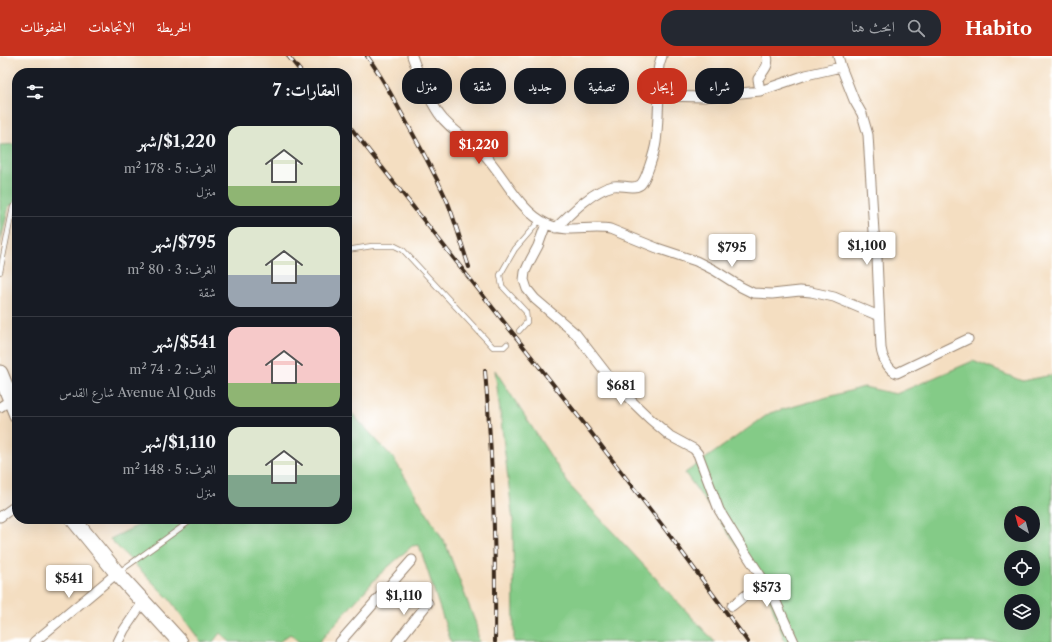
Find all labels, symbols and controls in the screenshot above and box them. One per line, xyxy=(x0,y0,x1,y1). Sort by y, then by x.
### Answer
search box xyxy=(661,10,941,46)
text: ابحث هنا xyxy=(851,17,895,36)
icon: search xyxy=(905,17,927,39)
text: Habito xyxy=(965,17,1032,40)
text: المحفوظات xyxy=(20,18,66,36)
text: الاتجاهات xyxy=(88,18,135,36)
text: الخريطة xyxy=(157,18,191,36)
chip: منزل xyxy=(402,68,452,104)
chip: شقة xyxy=(460,68,506,104)
chip: جديد xyxy=(514,68,566,104)
chip: تصفية xyxy=(574,68,629,104)
chip: إيجار xyxy=(637,68,687,104)
chip: شراء xyxy=(695,68,744,104)
text: العقارات: 7 xyxy=(272,80,340,100)
icon: filters xyxy=(24,81,46,103)
text: $1,220/شهر xyxy=(137,131,216,151)
pin: $1,220 xyxy=(446,131,512,165)
text: $1,220 xyxy=(459,136,499,152)
icon: home xyxy=(260,142,308,190)
text: الغرف: 5 · 178 m² xyxy=(124,160,216,176)
text: منزل xyxy=(196,183,216,199)
text: $795/شهر xyxy=(152,232,216,252)
pin: $1,100 xyxy=(834,232,900,266)
pin: $795 xyxy=(708,234,756,268)
text: $1,100 xyxy=(848,237,886,253)
text: $795 xyxy=(718,239,746,255)
icon: home xyxy=(260,243,308,291)
text: الغرف: 3 · 80 m² xyxy=(127,261,216,277)
text: شقة xyxy=(199,284,216,300)
text: $541/شهر xyxy=(154,332,216,352)
icon: home xyxy=(260,343,308,391)
text: الغرف: 2 · 74 m² xyxy=(129,361,216,377)
pin: $681 xyxy=(597,372,645,406)
text: $681 xyxy=(607,377,635,393)
text: Avenue Al Quds شارع القدس xyxy=(59,384,216,400)
text: $1,110/شهر xyxy=(142,432,216,452)
icon: home xyxy=(260,443,308,491)
text: الغرف: 5 · 148 m² xyxy=(123,461,216,477)
text: منزل xyxy=(196,484,216,500)
north arrow xyxy=(1004,506,1040,542)
map controls xyxy=(1004,506,1040,630)
button: locate xyxy=(1004,550,1040,586)
pin: $541 xyxy=(45,565,93,599)
text: $541 xyxy=(55,570,83,586)
pin: $573 xyxy=(743,574,791,608)
text: $573 xyxy=(753,579,781,595)
pin: $1,110 xyxy=(371,582,437,616)
text: $1,110 xyxy=(386,587,422,603)
button: layers xyxy=(1004,594,1040,630)

